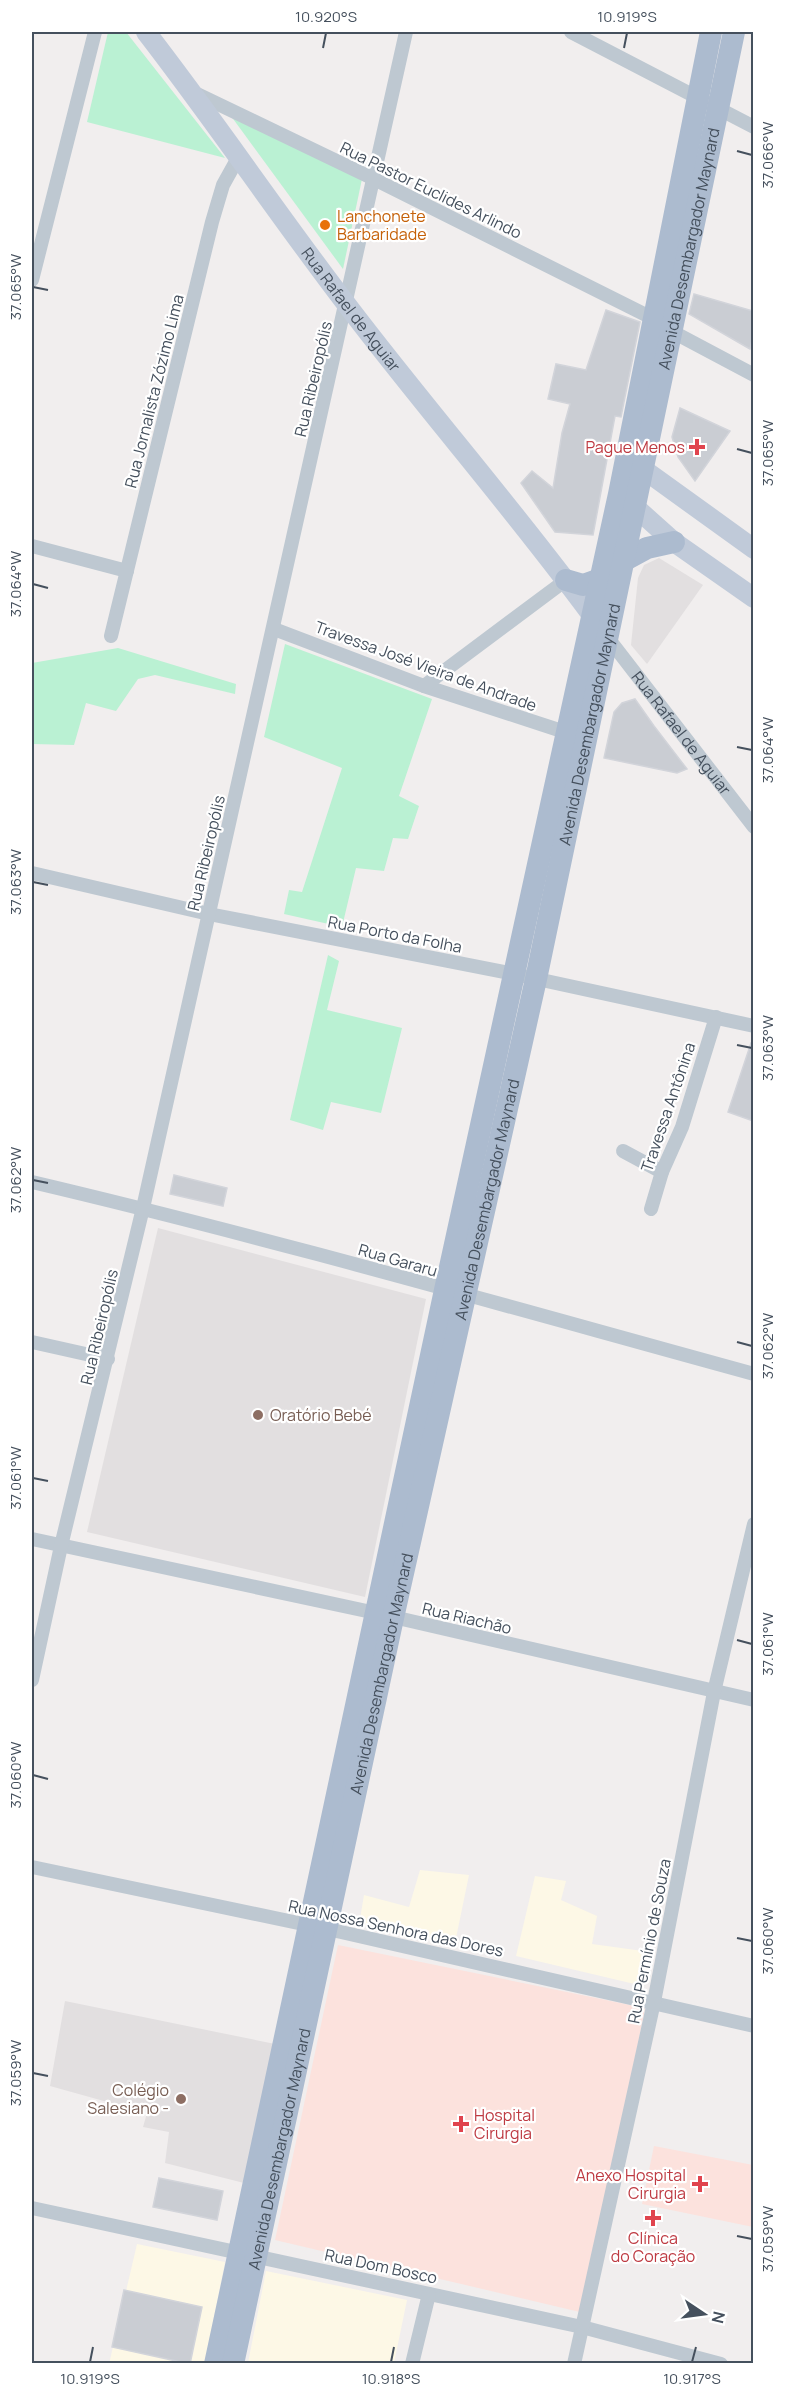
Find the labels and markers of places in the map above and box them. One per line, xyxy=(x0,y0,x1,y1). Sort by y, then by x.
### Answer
place label: Lanchonete Barbaridade xyxy=(337,205,427,245)
marker: Lanchonete Barbaridade xyxy=(318,218,332,232)
place label: Pague Menos xyxy=(585,436,685,458)
marker: Pague Menos xyxy=(690,440,704,454)
place label: Oratório Bebé xyxy=(270,1404,372,1426)
marker: Oratório Bebé xyxy=(251,1408,265,1422)
place label: Colégio Salesiano - xyxy=(87,2079,169,2119)
marker: Colégio Salesiano - xyxy=(174,2092,188,2106)
place label: Hospital Cirurgia xyxy=(474,2104,535,2144)
marker: Hospital Cirurgia xyxy=(452,2115,470,2133)
place label: Anexo Hospital Cirurgia xyxy=(576,2164,686,2204)
marker: Anexo Hospital Cirurgia xyxy=(691,2175,709,2193)
marker: Clínica do Coração xyxy=(644,2209,662,2227)
place label: Clínica do Coração xyxy=(611,2227,695,2267)

